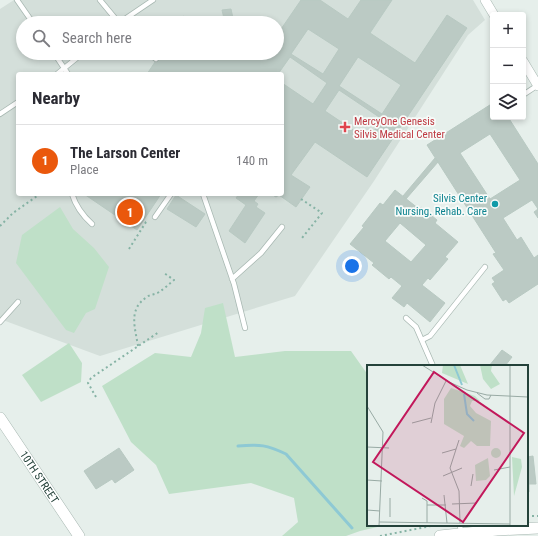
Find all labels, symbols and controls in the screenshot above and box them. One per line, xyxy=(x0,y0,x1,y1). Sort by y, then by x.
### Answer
map controls xyxy=(490,12,526,120)
button: + xyxy=(490,12,526,48)
search box xyxy=(16,16,284,60)
icon: search xyxy=(30,27,52,49)
text: Search here xyxy=(62,29,132,47)
button: − xyxy=(490,48,526,84)
button: layers xyxy=(490,84,526,120)
text: Nearby xyxy=(32,88,80,108)
place label: MercyOne Genesis Silvis Medical Center xyxy=(354,115,446,141)
marker: MercyOne Genesis Silvis Medical Center xyxy=(339,121,351,133)
text: The Larson Center xyxy=(70,144,180,162)
text: 1 xyxy=(42,153,48,168)
text: 140 m xyxy=(236,153,268,168)
text: Place xyxy=(70,162,99,177)
place label: Silvis Center Nursing. Rehab. Care xyxy=(395,192,488,218)
pin: 1 xyxy=(117,197,143,227)
marker: Silvis Center Nursing. Rehab. Care xyxy=(490,199,500,209)
your location xyxy=(342,256,362,276)
inset map xyxy=(367,365,528,526)
street label: 10TH STREET xyxy=(17,449,61,506)

